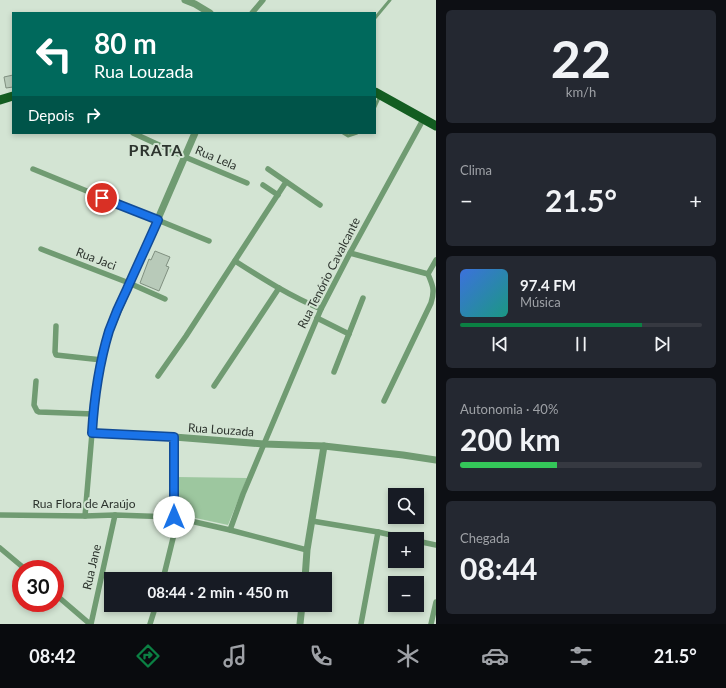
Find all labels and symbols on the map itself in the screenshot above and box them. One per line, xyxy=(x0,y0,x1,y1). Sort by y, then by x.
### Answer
district label: PRATA xyxy=(129,140,183,159)
street label: Rua Lela xyxy=(193,142,239,173)
pin xyxy=(85,181,119,215)
street label: Rua Tenório Cavalcante xyxy=(294,215,363,331)
street label: Rua Jaci xyxy=(74,244,119,273)
street label: Rua Louzada xyxy=(187,420,255,439)
street label: Rua Flora de Araújo xyxy=(32,496,136,511)
position arrow xyxy=(153,496,195,538)
street label: Rua Jane xyxy=(79,543,104,591)
speed limit sign: 30 xyxy=(12,560,64,612)

